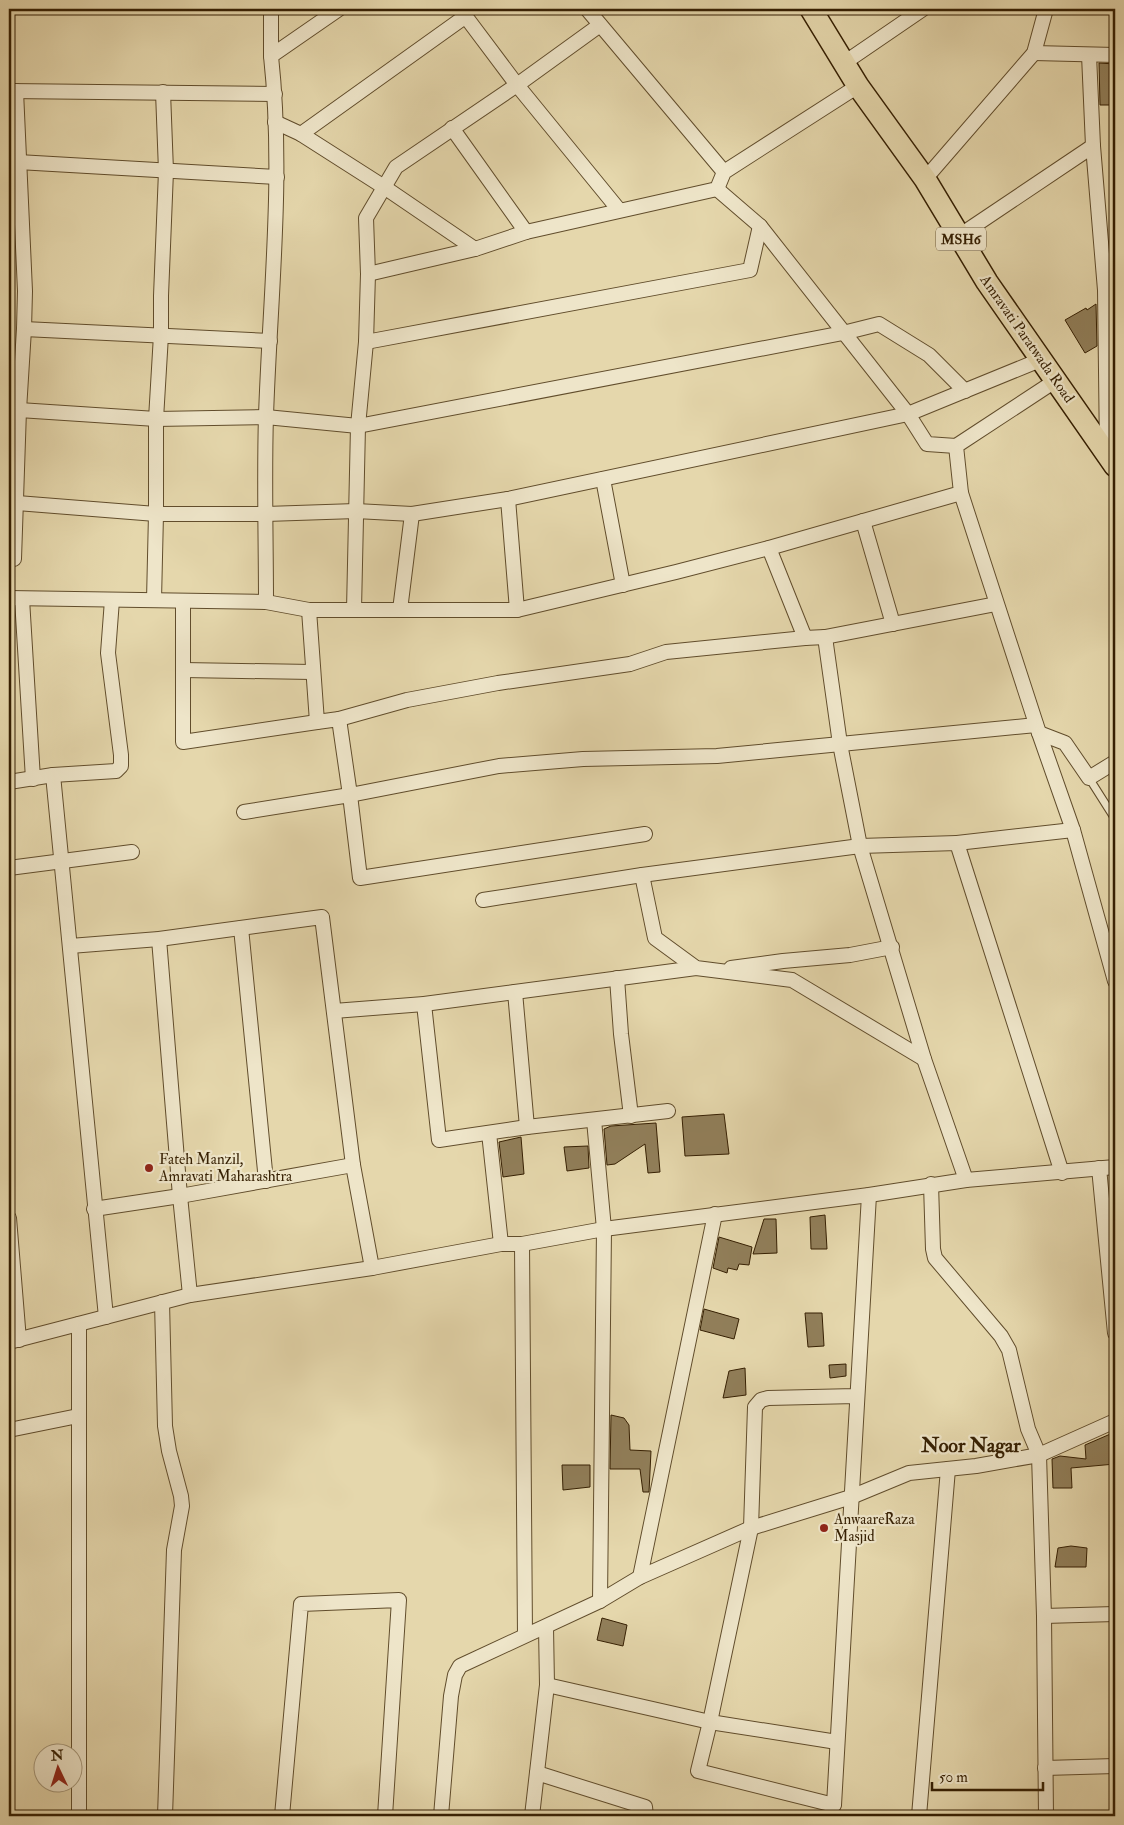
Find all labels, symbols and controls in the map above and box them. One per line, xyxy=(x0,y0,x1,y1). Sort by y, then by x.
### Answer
road number: MSH6 xyxy=(936,228,986,250)
street label: Amravati Paratwada Road xyxy=(975,271,1079,407)
place label: Fateh Manzil, Amravati Maharashtra xyxy=(158,1150,293,1186)
marker: Fateh Manzil, Amravati Maharashtra xyxy=(143,1162,155,1174)
district label: Noor Nagar xyxy=(920,1433,1021,1459)
place label: AnwaareRaza Masjid xyxy=(833,1510,915,1546)
marker: AnwaareRaza Masjid xyxy=(818,1522,830,1534)
north arrow xyxy=(32,1742,82,1792)
text: N xyxy=(49,1747,64,1765)
scale bar xyxy=(932,1760,1043,1792)
text: 50 m xyxy=(939,1768,968,1787)

